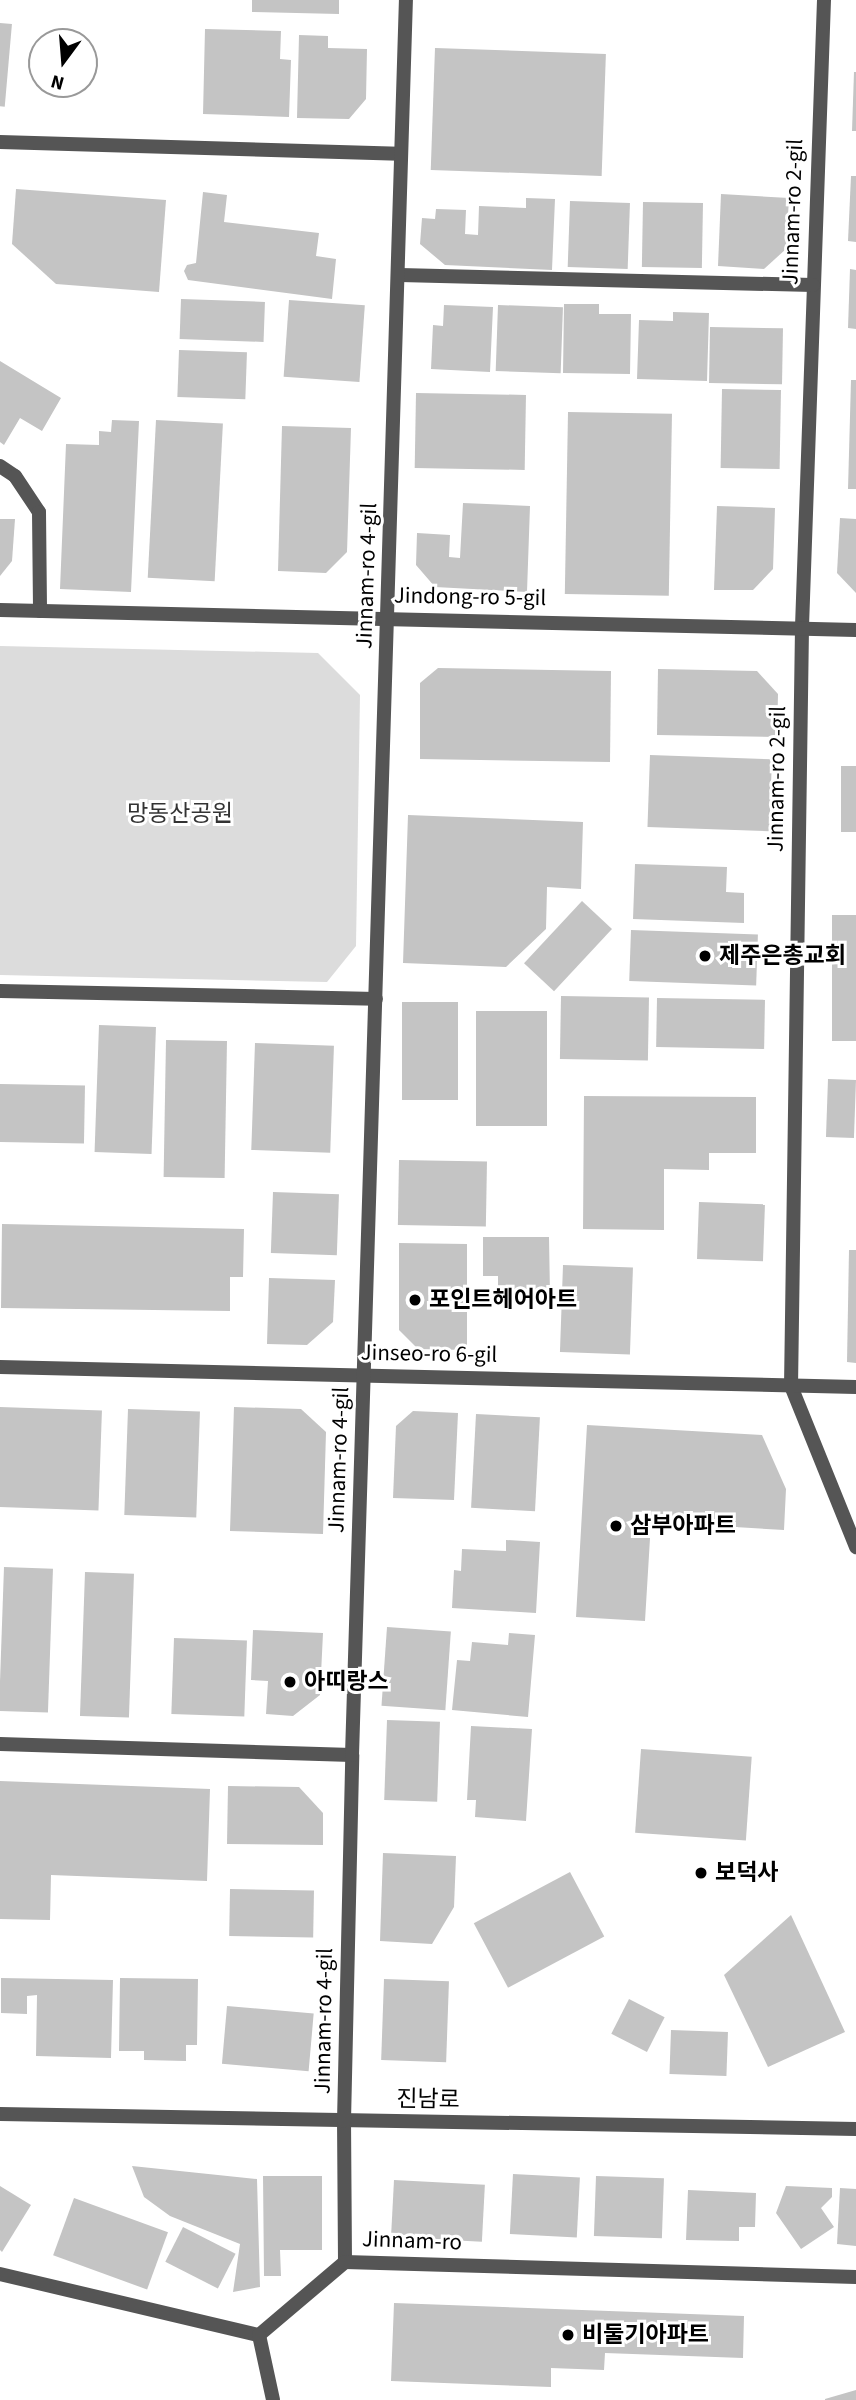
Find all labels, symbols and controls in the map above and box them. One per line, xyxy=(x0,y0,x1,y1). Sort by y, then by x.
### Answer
north arrow xyxy=(28,28,98,98)
text: N xyxy=(48,67,67,96)
street label: Jinnam-ro 2-gil xyxy=(777,138,809,286)
street label: Jinnam-ro 4-gil xyxy=(351,502,383,650)
street label: Jindong-ro 5-gil xyxy=(394,582,546,612)
street label: Jinnam-ro 2-gil xyxy=(762,706,792,852)
park label: 망동산공원 xyxy=(127,800,233,828)
place label: 제주은총교회 xyxy=(719,942,846,970)
marker: 제주은총교회 xyxy=(697,948,713,964)
place label: 포인트헤어아트 xyxy=(429,1286,577,1314)
marker: 포인트헤어아트 xyxy=(407,1292,423,1308)
street label: Jinseo-ro 6-gil xyxy=(360,1339,498,1369)
street label: Jinnam-ro 4-gil xyxy=(323,1386,355,1534)
place label: 삼부아파트 xyxy=(630,1512,736,1540)
marker: 삼부아파트 xyxy=(608,1518,624,1534)
place label: 아띠랑스 xyxy=(304,1668,389,1696)
marker: 아띠랑스 xyxy=(282,1674,298,1690)
place label: 보덕사 xyxy=(715,1859,778,1887)
marker: 보덕사 xyxy=(693,1865,709,1881)
street label: Jinnam-ro 4-gil xyxy=(309,1948,339,2094)
street label: 진남로 xyxy=(396,2086,460,2114)
street label: Jinnam-ro xyxy=(362,2225,462,2257)
place label: 비둘기아파트 xyxy=(582,2321,709,2349)
marker: 비둘기아파트 xyxy=(560,2327,576,2343)

